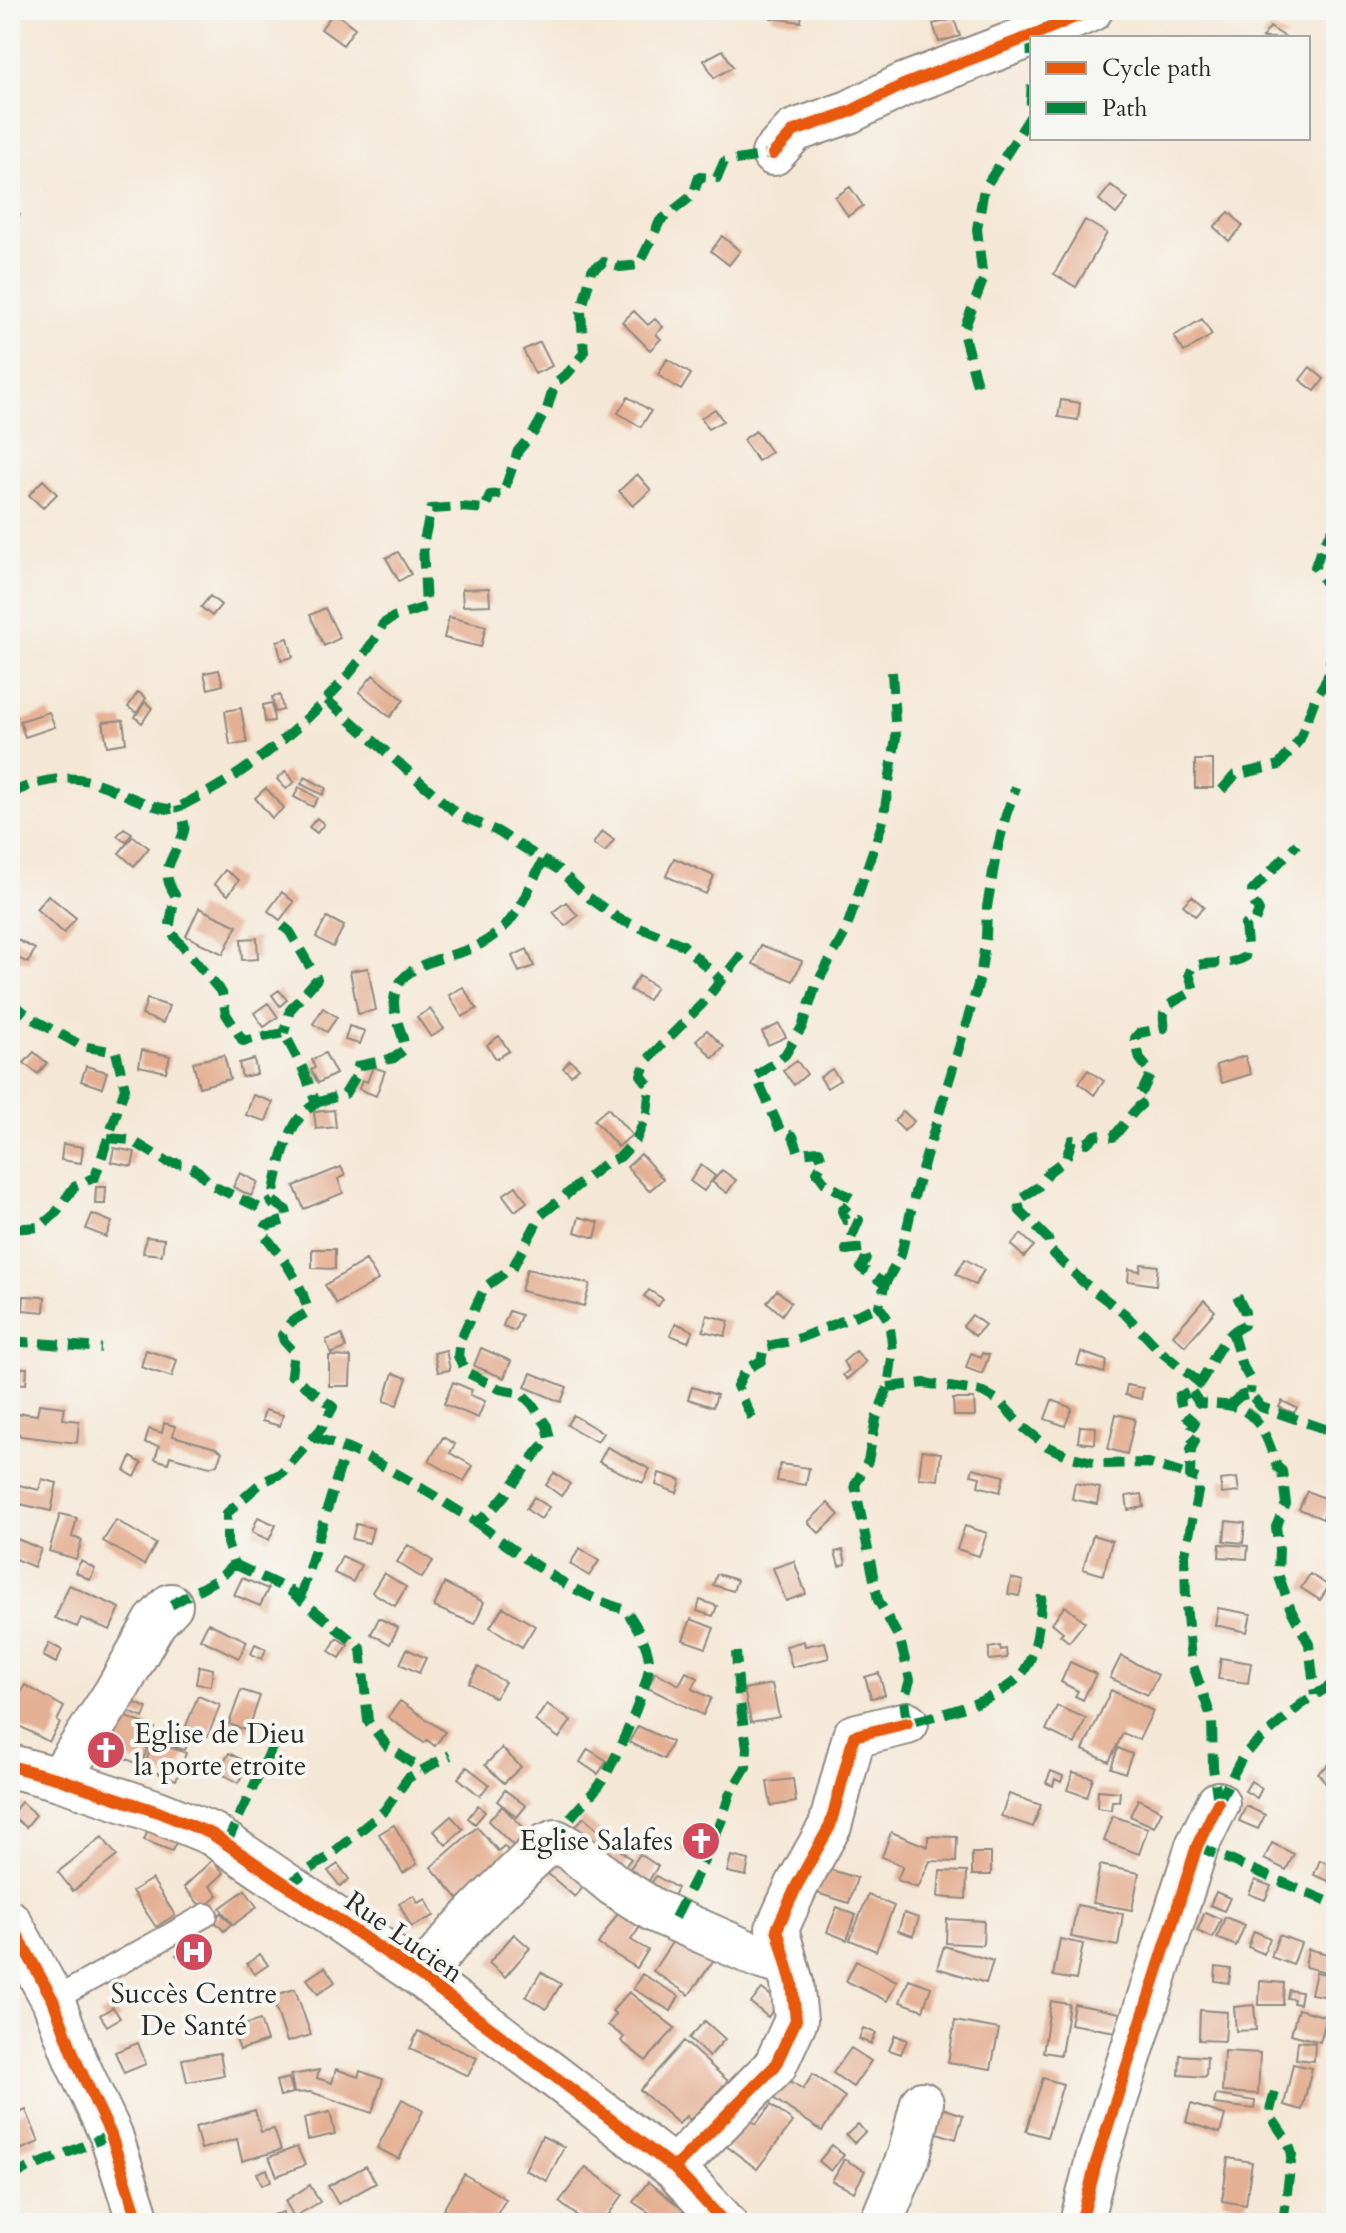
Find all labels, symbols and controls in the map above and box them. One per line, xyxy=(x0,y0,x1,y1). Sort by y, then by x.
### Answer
legend xyxy=(1030,36,1310,140)
text: Cycle path xyxy=(1102,52,1211,85)
text: Path xyxy=(1102,92,1147,125)
place label: Eglise de Dieu la porte etroite xyxy=(134,1715,306,1785)
church icon: Eglise de Dieu la porte etroite xyxy=(85,1729,127,1771)
church icon: Eglise Salafes xyxy=(680,1820,722,1862)
place label: Eglise Salafes xyxy=(519,1822,673,1860)
street label: Rue Lucien xyxy=(337,1882,471,1992)
hospital icon: Succès Centre De Santé xyxy=(173,1931,215,1973)
place label: Succès Centre De Santé xyxy=(111,1975,277,2045)

